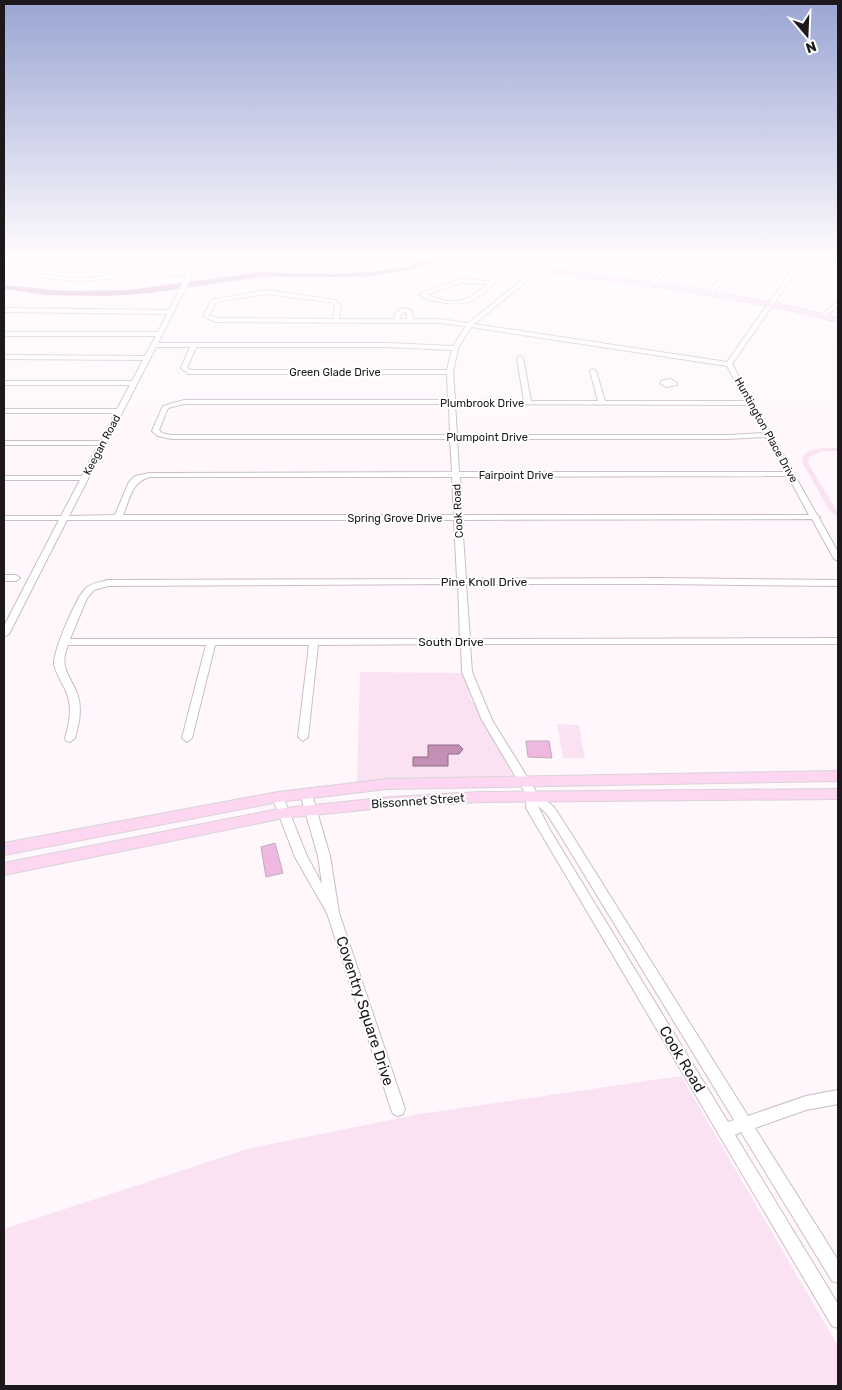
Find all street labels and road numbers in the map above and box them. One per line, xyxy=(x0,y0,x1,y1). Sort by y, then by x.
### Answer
street label: Green Glade Drive xyxy=(289,366,381,379)
street label: Huntington Place Drive xyxy=(732,375,800,485)
street label: Plumbrook Drive xyxy=(440,397,524,410)
street label: Keegan Road xyxy=(81,413,123,477)
street label: Plumpoint Drive xyxy=(446,431,528,444)
street label: Fairpoint Drive xyxy=(479,469,553,482)
street label: Cook Road xyxy=(450,484,466,538)
street label: Spring Grove Drive xyxy=(347,512,443,525)
street label: Pine Knoll Drive xyxy=(441,575,528,589)
street label: South Drive xyxy=(418,635,484,649)
street label: Bissonnet Street xyxy=(371,791,465,811)
street label: Coventry Square Drive xyxy=(332,934,398,1088)
street label: Cook Road xyxy=(655,1023,709,1095)

